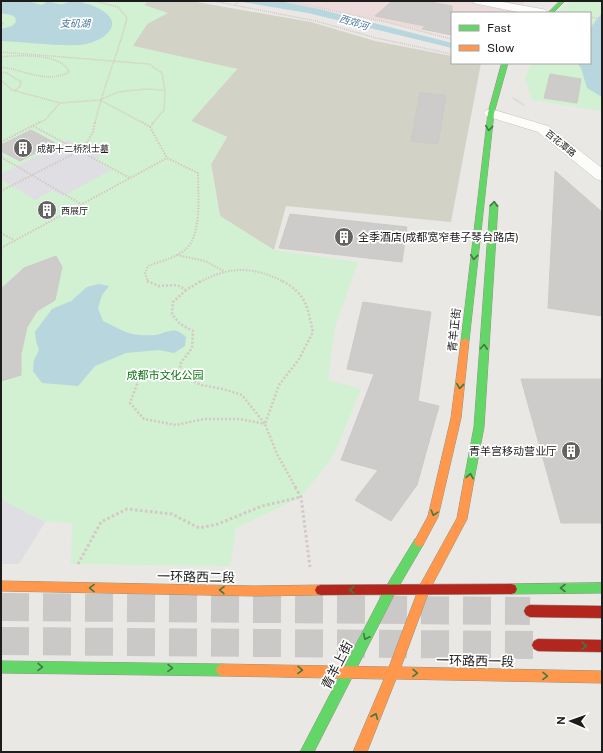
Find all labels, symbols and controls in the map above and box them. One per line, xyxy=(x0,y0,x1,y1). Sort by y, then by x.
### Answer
water label: 西郊河 xyxy=(338,12,372,33)
legend xyxy=(451,12,591,64)
water label: 支矶湖 xyxy=(60,17,92,29)
text: Fast xyxy=(487,21,512,35)
text: Slow xyxy=(487,41,515,55)
one-way arrow xyxy=(485,125,494,131)
street label: 百花潭路 xyxy=(544,127,578,159)
building icon: 成都十二桥烈士墓 xyxy=(12,137,34,159)
place label: 成都十二桥烈士墓 xyxy=(37,143,109,154)
building icon: 西展厅 xyxy=(36,199,58,221)
one-way arrow xyxy=(490,201,499,207)
place label: 西展厅 xyxy=(61,205,88,216)
building icon: 全季酒店(成都宽窄巷子琴台路店) xyxy=(333,226,355,248)
place label: 全季酒店(成都宽窄巷子琴台路店) xyxy=(358,231,519,243)
one-way arrow xyxy=(470,254,479,260)
street label: 青羊正街 xyxy=(446,307,462,353)
one-way arrow xyxy=(480,344,489,350)
park label: 成都市文化公园 xyxy=(127,369,204,381)
one-way arrow xyxy=(455,383,464,389)
building icon: 青羊宫移动营业厅 xyxy=(560,440,582,462)
place label: 青羊宫移动营业厅 xyxy=(469,445,557,457)
one-way arrow xyxy=(465,473,473,479)
one-way arrow xyxy=(430,510,439,517)
street label: 一环路西二段 xyxy=(157,569,235,585)
one-way arrow xyxy=(89,583,95,592)
one-way arrow xyxy=(560,584,566,592)
one-way arrow xyxy=(219,586,225,594)
one-way arrow xyxy=(349,586,355,594)
one-way arrow xyxy=(363,632,371,640)
street label: 青羊上街 xyxy=(319,638,355,692)
one-way arrow xyxy=(581,642,587,650)
street label: 一环路西一段 xyxy=(436,653,514,669)
one-way arrow xyxy=(37,663,43,671)
one-way arrow xyxy=(167,664,173,673)
one-way arrow xyxy=(297,666,303,675)
one-way arrow xyxy=(412,669,418,677)
one-way arrow xyxy=(542,672,548,680)
north arrow xyxy=(551,701,591,741)
one-way arrow xyxy=(370,713,378,721)
text: N xyxy=(555,716,567,725)

